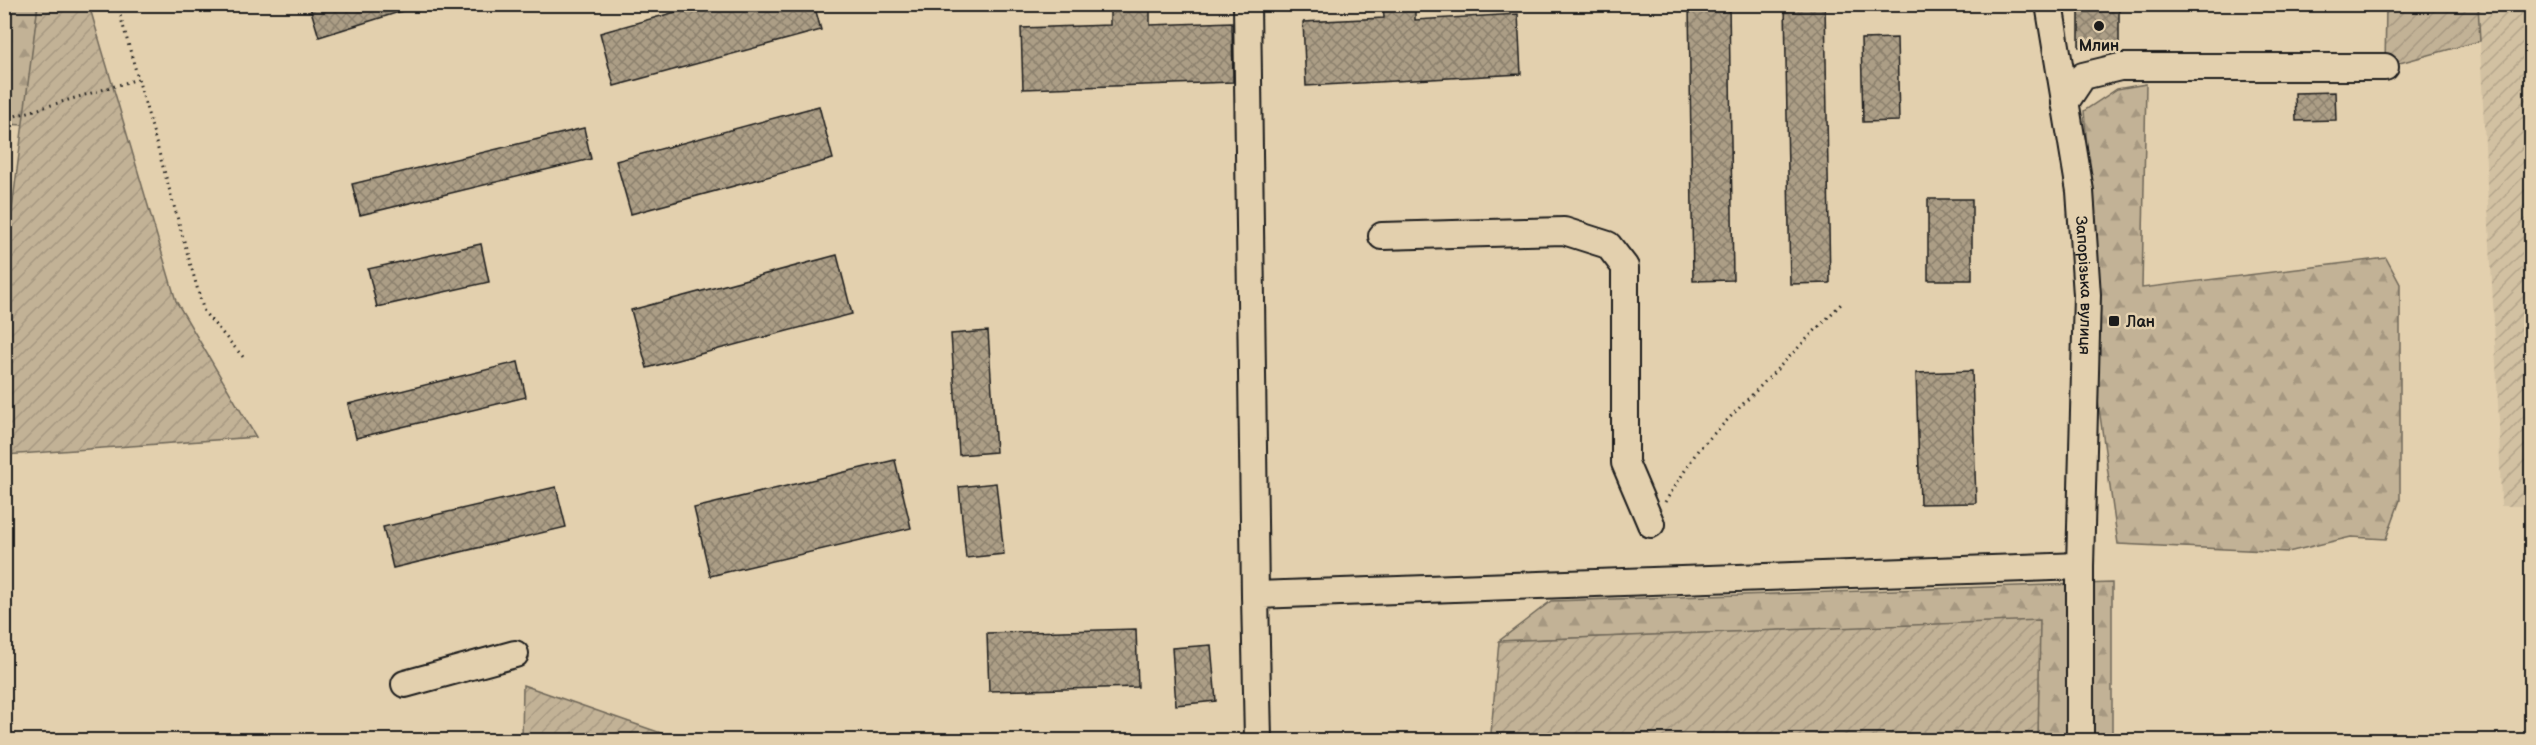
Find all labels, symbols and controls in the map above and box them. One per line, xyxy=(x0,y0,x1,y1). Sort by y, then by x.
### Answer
marker: Млин xyxy=(2092,19,2106,33)
place label: Млин xyxy=(2079,37,2119,56)
street label: Запорізька вулиця xyxy=(2071,215,2095,355)
place label: Лан xyxy=(2125,313,2155,332)
marker: Лан xyxy=(2107,314,2121,328)

